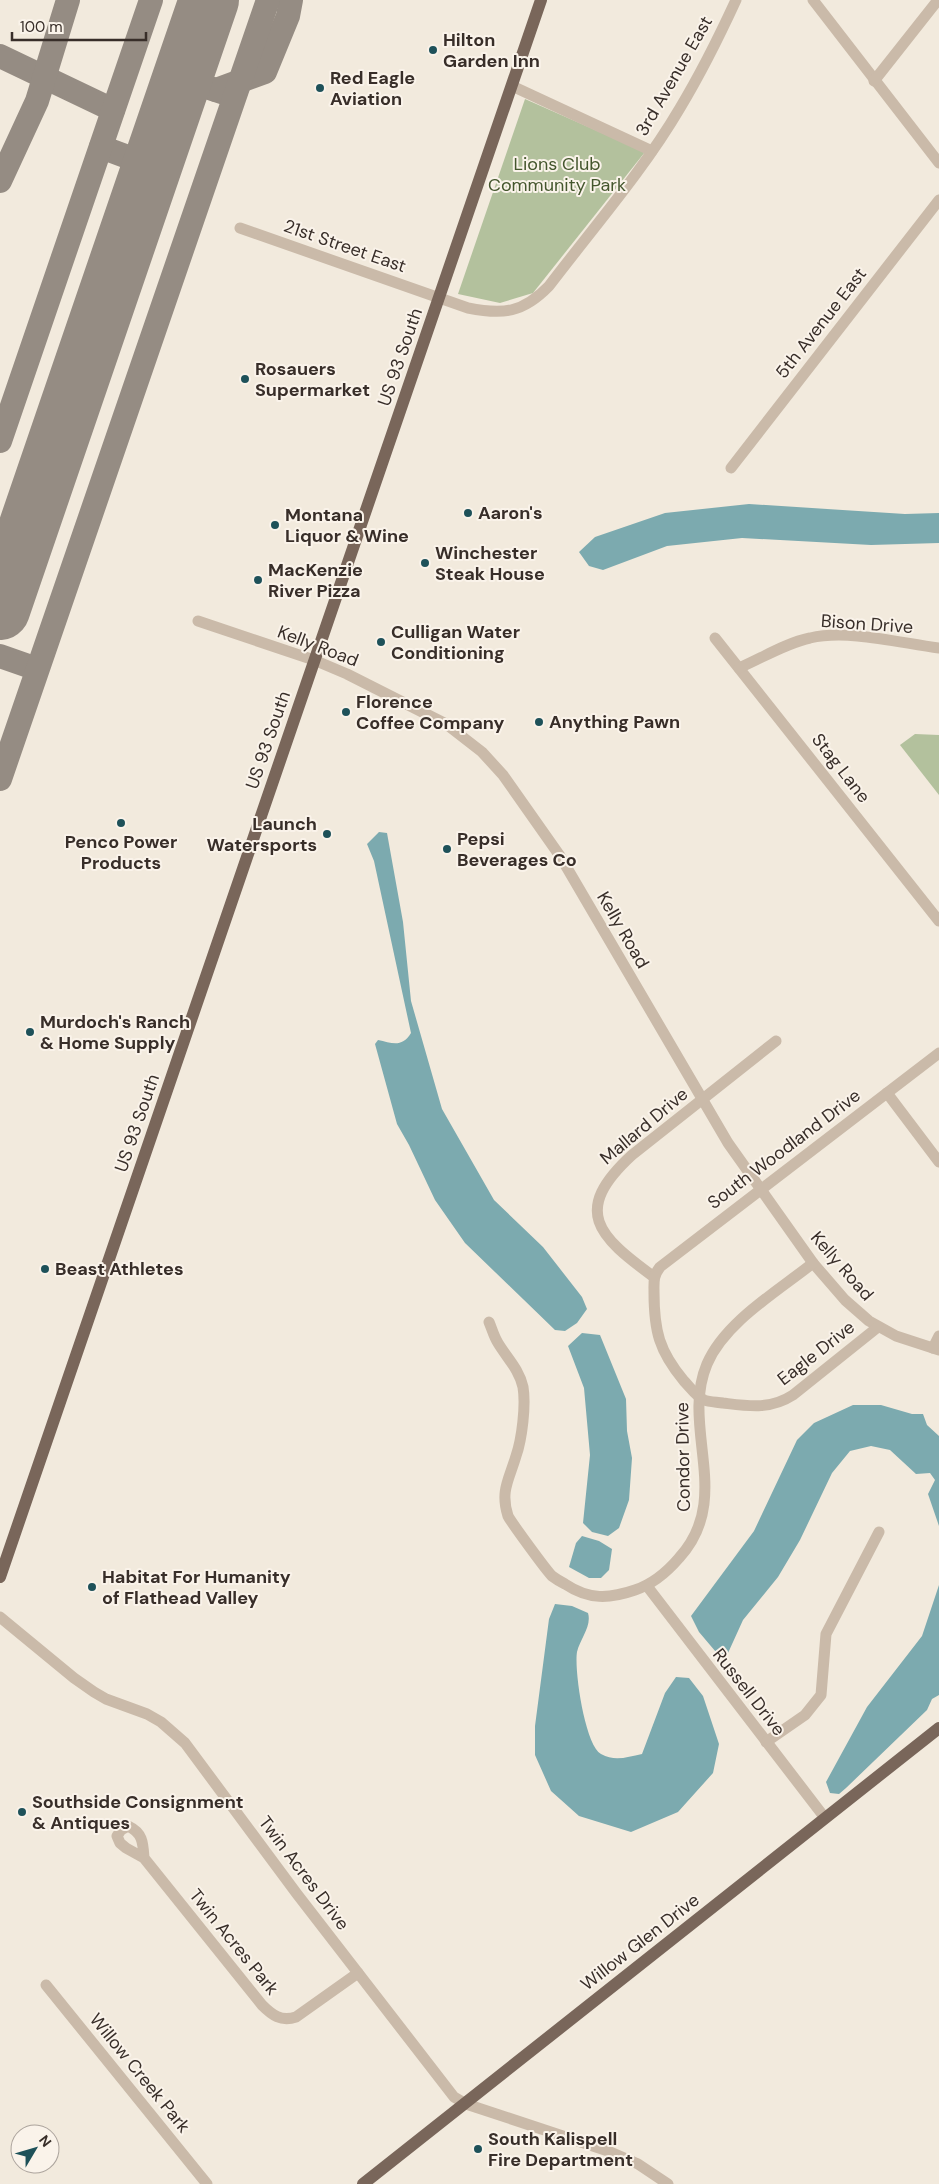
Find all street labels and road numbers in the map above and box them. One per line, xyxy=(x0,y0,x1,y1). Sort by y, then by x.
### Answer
street label: 3rd Avenue East xyxy=(630,12,718,140)
street label: 21st Street East xyxy=(281,214,409,278)
street label: 5th Avenue East xyxy=(770,263,872,383)
street label: US 93 South xyxy=(372,305,428,409)
street label: Bison Drive xyxy=(820,609,914,639)
street label: Kelly Road xyxy=(274,620,362,672)
street label: US 93 South xyxy=(240,688,296,792)
street label: Stag Lane xyxy=(806,728,876,808)
street label: Kelly Road xyxy=(591,887,655,973)
street label: US 93 South xyxy=(109,1071,165,1175)
street label: Mallard Drive xyxy=(595,1082,693,1170)
street label: South Woodland Drive xyxy=(703,1084,865,1214)
street label: Kelly Road xyxy=(805,1226,879,1306)
street label: Eagle Drive xyxy=(772,1315,860,1391)
street label: Condor Drive xyxy=(670,1402,696,1512)
street label: Russell Drive xyxy=(707,1643,791,1741)
street label: Twin Acres Drive xyxy=(253,1811,355,1935)
street label: Twin Acres Park xyxy=(184,1884,284,2000)
street label: Willow Glen Drive xyxy=(576,1888,704,1996)
street label: Willow Creek Park xyxy=(84,2008,196,2138)

